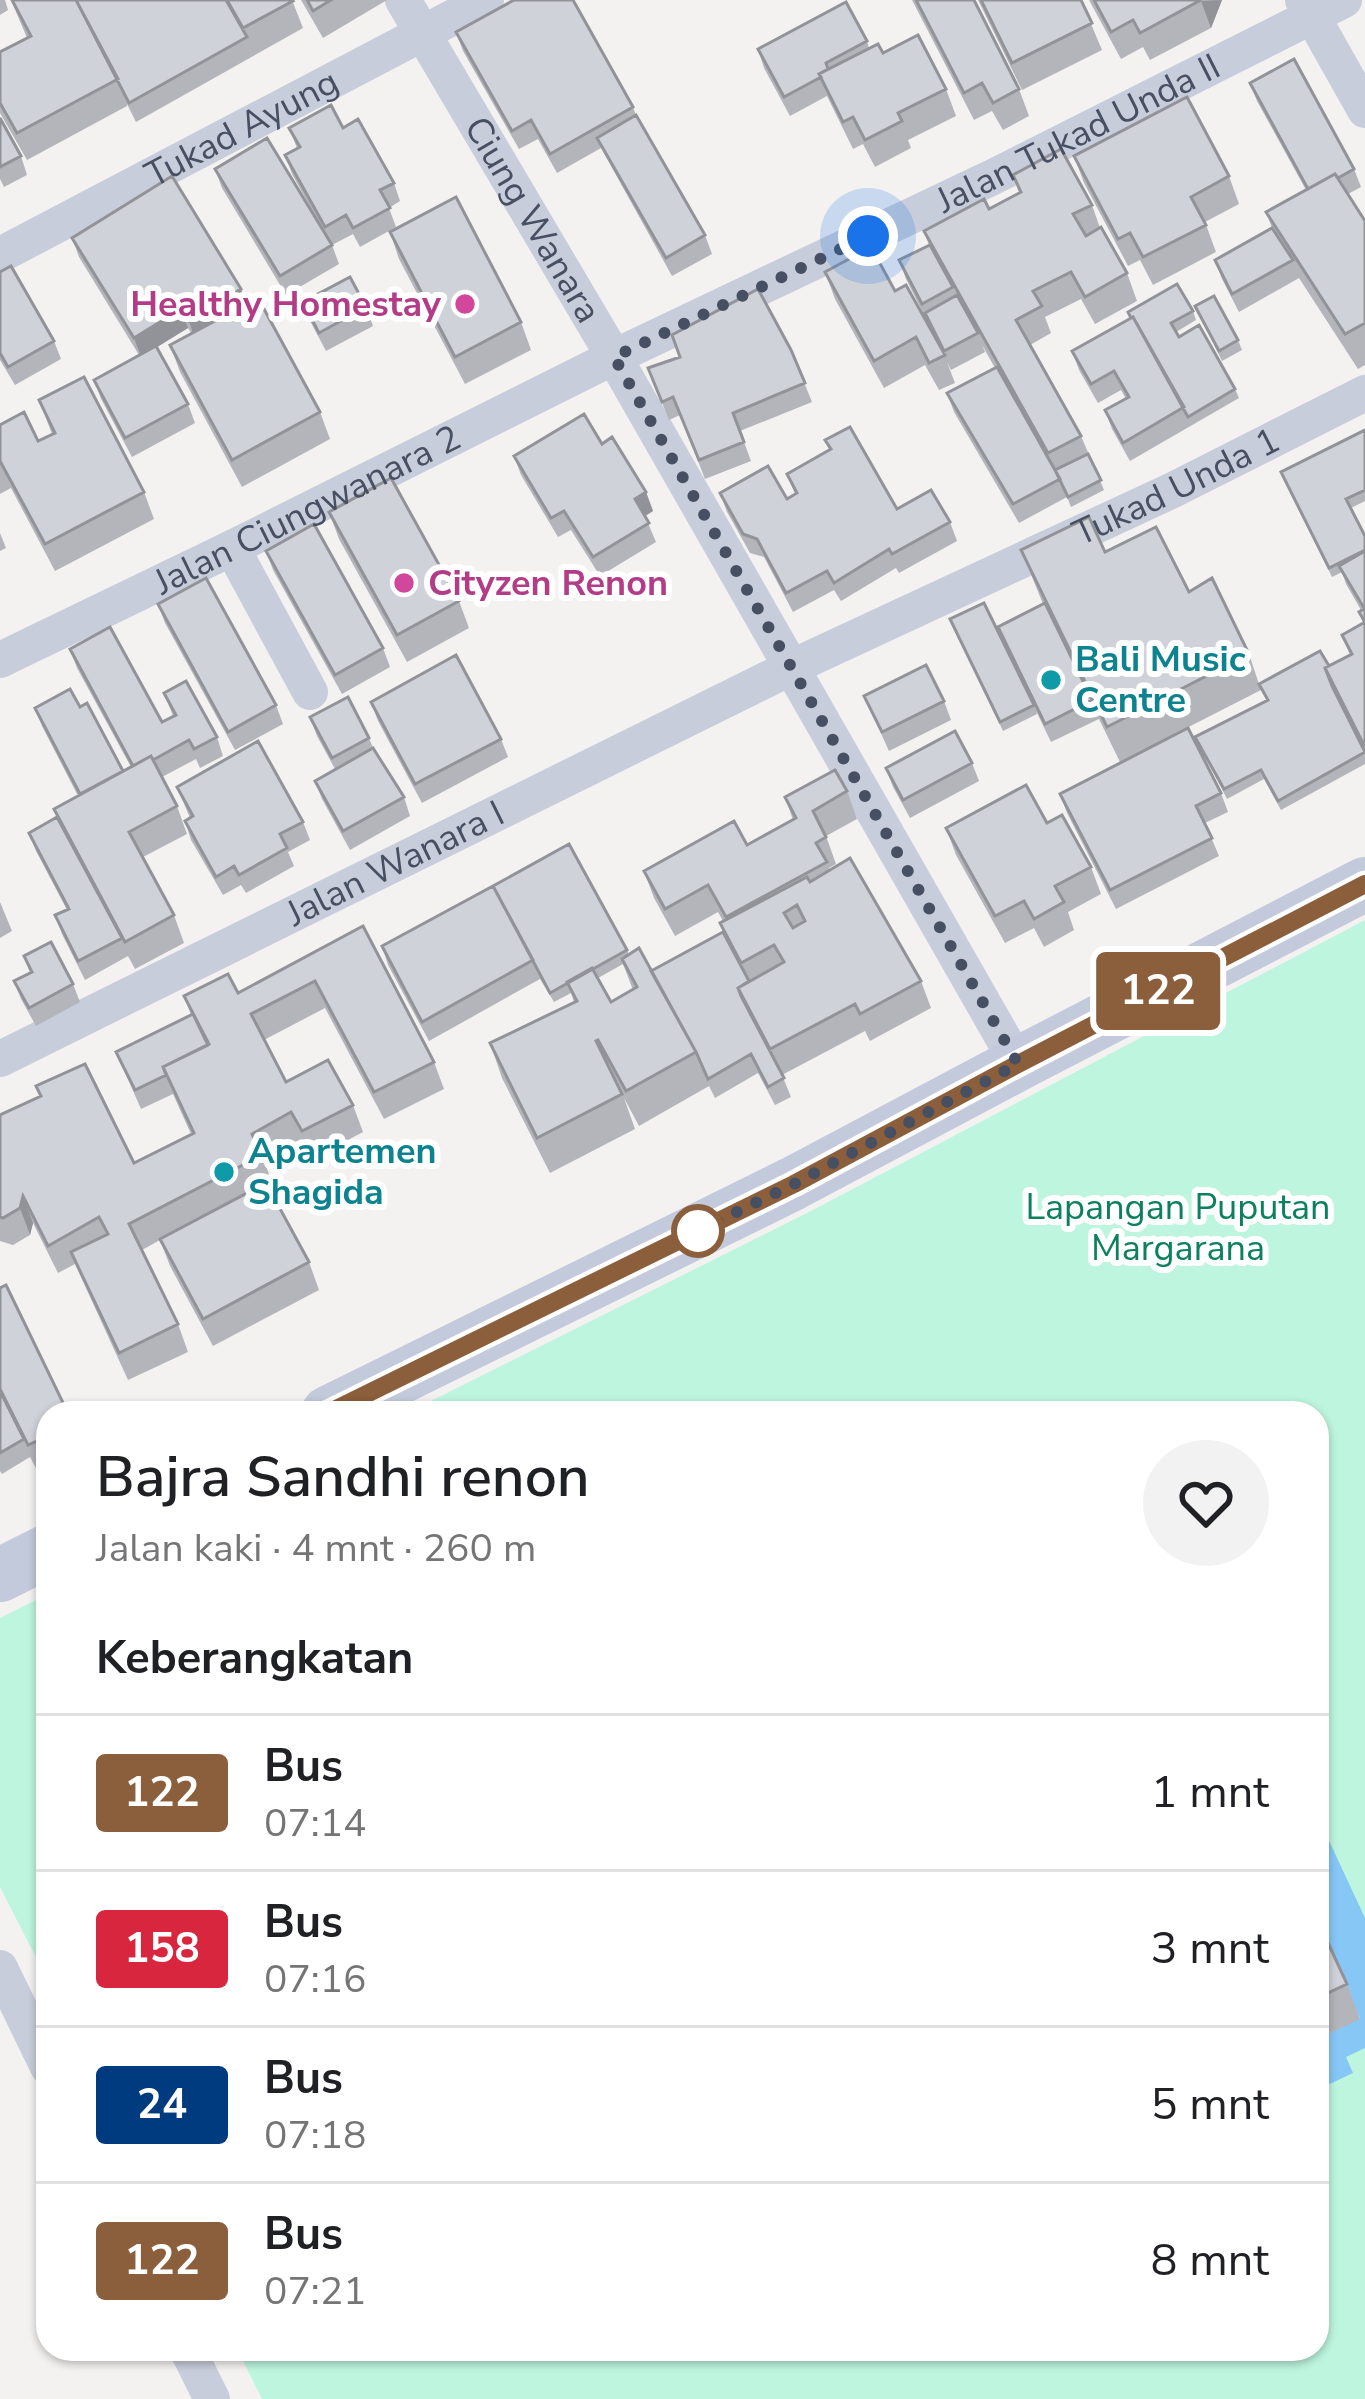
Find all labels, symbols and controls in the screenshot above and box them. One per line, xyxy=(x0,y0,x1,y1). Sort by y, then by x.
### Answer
street label: Jalan Tukad Unda II xyxy=(927,42,1228,225)
street label: Tukad Ayung xyxy=(136,57,347,199)
street label: Ciung Wanara xyxy=(453,107,613,332)
your location xyxy=(838,206,898,266)
place label: Healthy Homestay xyxy=(130,280,442,329)
marker: Healthy Homestay xyxy=(452,291,478,317)
street label: Jalan Ciungwanara 2 xyxy=(145,413,469,607)
street label: Tukad Unda 1 xyxy=(1065,416,1288,558)
place label: Cityzen Renon xyxy=(428,559,668,608)
marker: Cityzen Renon xyxy=(391,570,417,596)
place label: Bali Music Centre xyxy=(1075,635,1246,725)
marker: Bali Music Centre xyxy=(1038,667,1064,693)
street label: Jalan Wanara I xyxy=(277,789,512,938)
line badge: 122 xyxy=(1089,952,1227,1030)
text: 122 xyxy=(1120,962,1196,1019)
place label: Apartemen Shagida xyxy=(248,1127,437,1217)
marker: Apartemen Shagida xyxy=(211,1159,237,1185)
park label: Lapangan Puputan Margarana xyxy=(1025,1183,1331,1273)
unlabelled marker xyxy=(673,1206,723,1256)
text: Bajra Sandhi renon xyxy=(96,1438,590,1516)
button: heart xyxy=(1143,1440,1269,1566)
text: Jalan kaki · 4 mnt · 260 m xyxy=(96,1522,536,1575)
text: Keberangkatan xyxy=(96,1628,413,1689)
text: Bus xyxy=(264,1736,343,1797)
text: 1 mnt xyxy=(1151,1762,1269,1823)
text: 122 xyxy=(124,1764,200,1821)
text: 07:14 xyxy=(264,1797,367,1850)
text: Bus xyxy=(264,1892,343,1953)
text: 3 mnt xyxy=(1151,1918,1269,1979)
text: 158 xyxy=(124,1920,200,1977)
text: 07:16 xyxy=(264,1953,367,2006)
text: Bus xyxy=(264,2048,343,2109)
text: 5 mnt xyxy=(1151,2074,1269,2135)
text: 24 xyxy=(137,2076,187,2133)
text: 07:18 xyxy=(264,2109,367,2162)
text: Bus xyxy=(264,2204,343,2265)
text: 8 mnt xyxy=(1151,2230,1269,2291)
text: 122 xyxy=(124,2232,200,2289)
text: 07:21 xyxy=(264,2265,367,2318)

